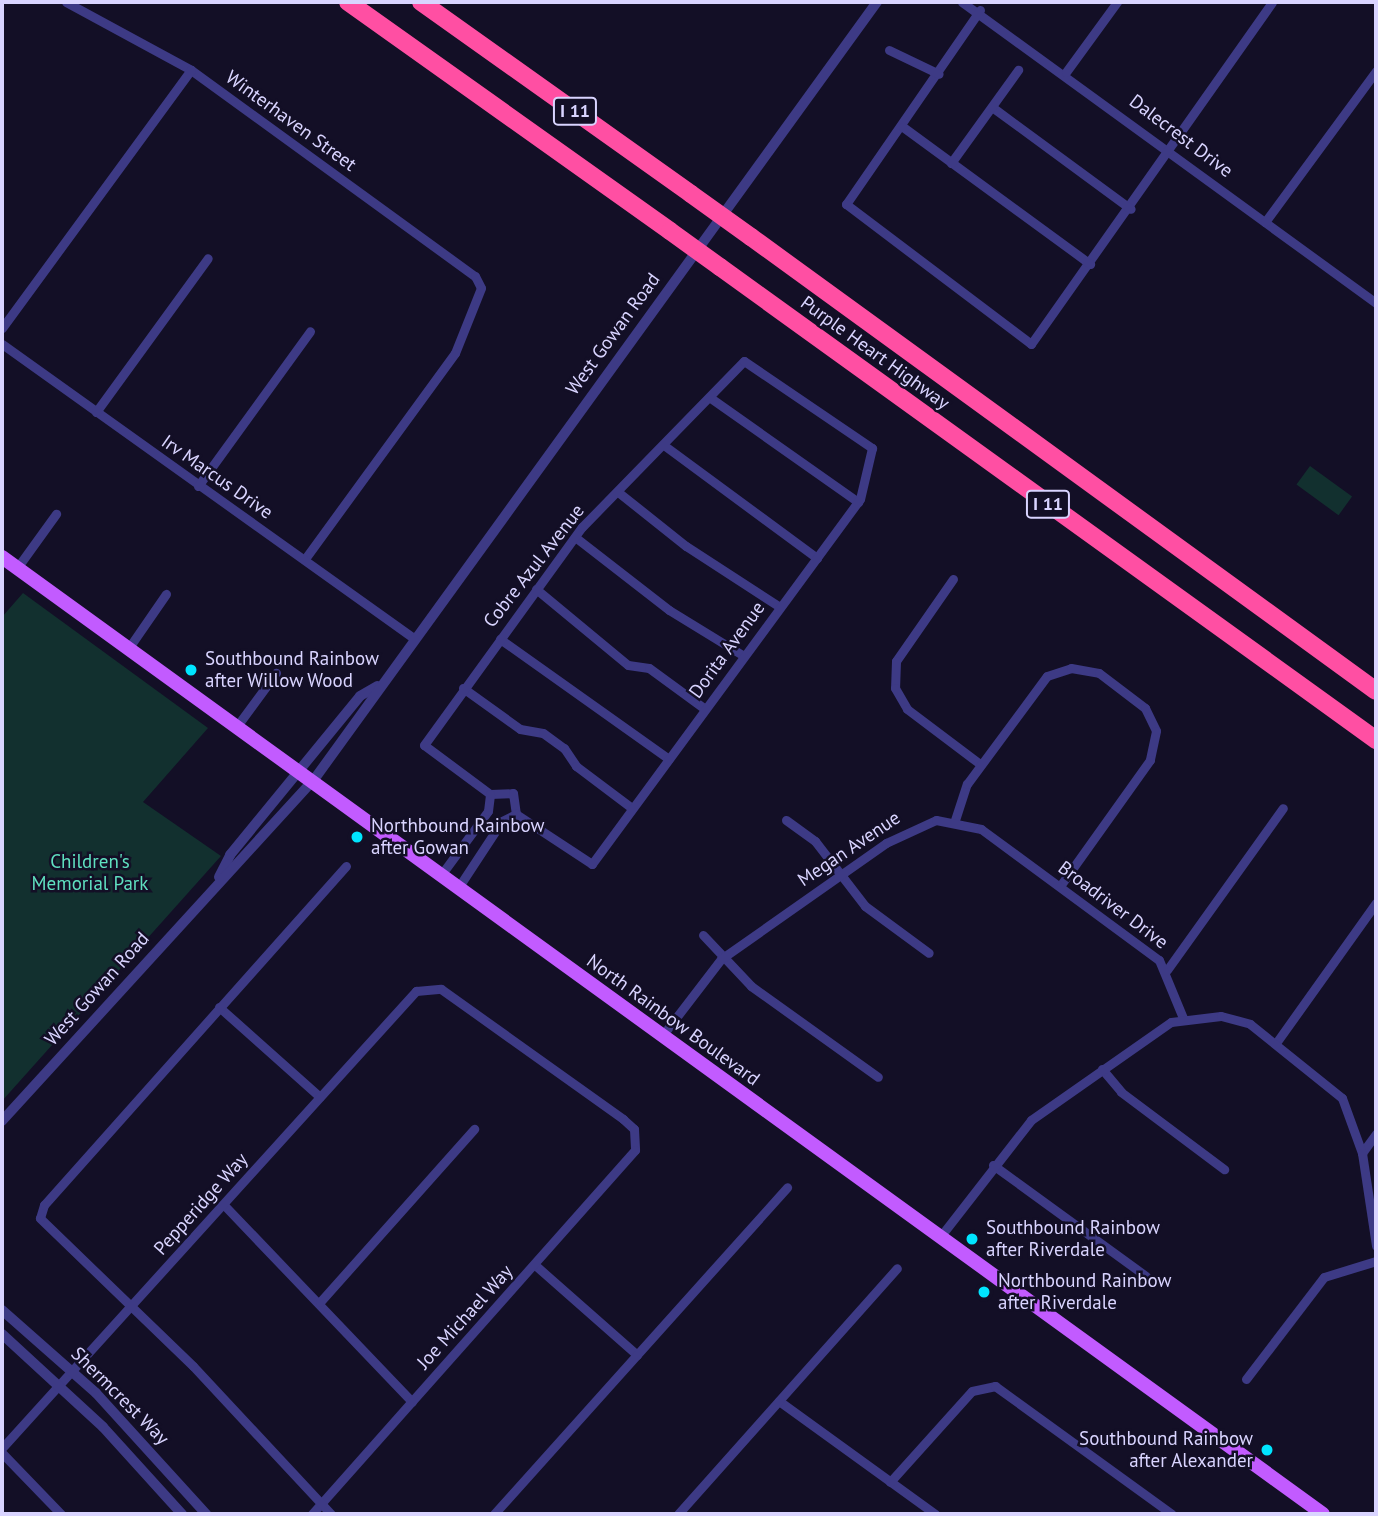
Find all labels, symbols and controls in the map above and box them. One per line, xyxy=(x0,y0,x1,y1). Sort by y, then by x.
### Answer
street label: Winterhaven Street xyxy=(221,66,361,176)
street label: Dalecrest Drive xyxy=(1125,90,1237,182)
road number: I 11 xyxy=(552,96,598,126)
street label: West Gowan Road xyxy=(561,269,665,399)
street label: Purple Heart Highway xyxy=(796,291,954,415)
street label: Irv Marcus Drive xyxy=(157,430,277,524)
road number: I 11 xyxy=(1025,490,1071,518)
street label: Cobre Azul Avenue xyxy=(478,499,590,633)
street label: Dorita Avenue xyxy=(684,597,770,703)
place label: Southbound Rainbow after Willow Wood xyxy=(205,648,379,692)
marker: Southbound Rainbow after Willow Wood xyxy=(183,662,199,678)
street label: Megan Avenue xyxy=(793,806,905,892)
place label: Northbound Rainbow after Gowan xyxy=(371,815,544,859)
marker: Northbound Rainbow after Gowan xyxy=(349,829,365,845)
park label: Children's Memorial Park xyxy=(32,851,148,895)
street label: Broadriver Drive xyxy=(1054,856,1172,954)
street label: West Gowan Road xyxy=(40,928,154,1050)
street label: North Rainbow Boulevard xyxy=(582,949,764,1091)
street label: Pepperidge Way xyxy=(149,1148,253,1260)
place label: Southbound Rainbow after Riverdale xyxy=(986,1217,1160,1261)
marker: Southbound Rainbow after Riverdale xyxy=(964,1231,980,1247)
street label: Joe Michael Way xyxy=(412,1260,518,1374)
place label: Northbound Rainbow after Riverdale xyxy=(998,1270,1171,1314)
marker: Northbound Rainbow after Riverdale xyxy=(976,1284,992,1300)
street label: Shermcrest Way xyxy=(66,1342,174,1450)
place label: Southbound Rainbow after Alexander xyxy=(1079,1428,1253,1472)
marker: Southbound Rainbow after Alexander xyxy=(1259,1442,1275,1458)

